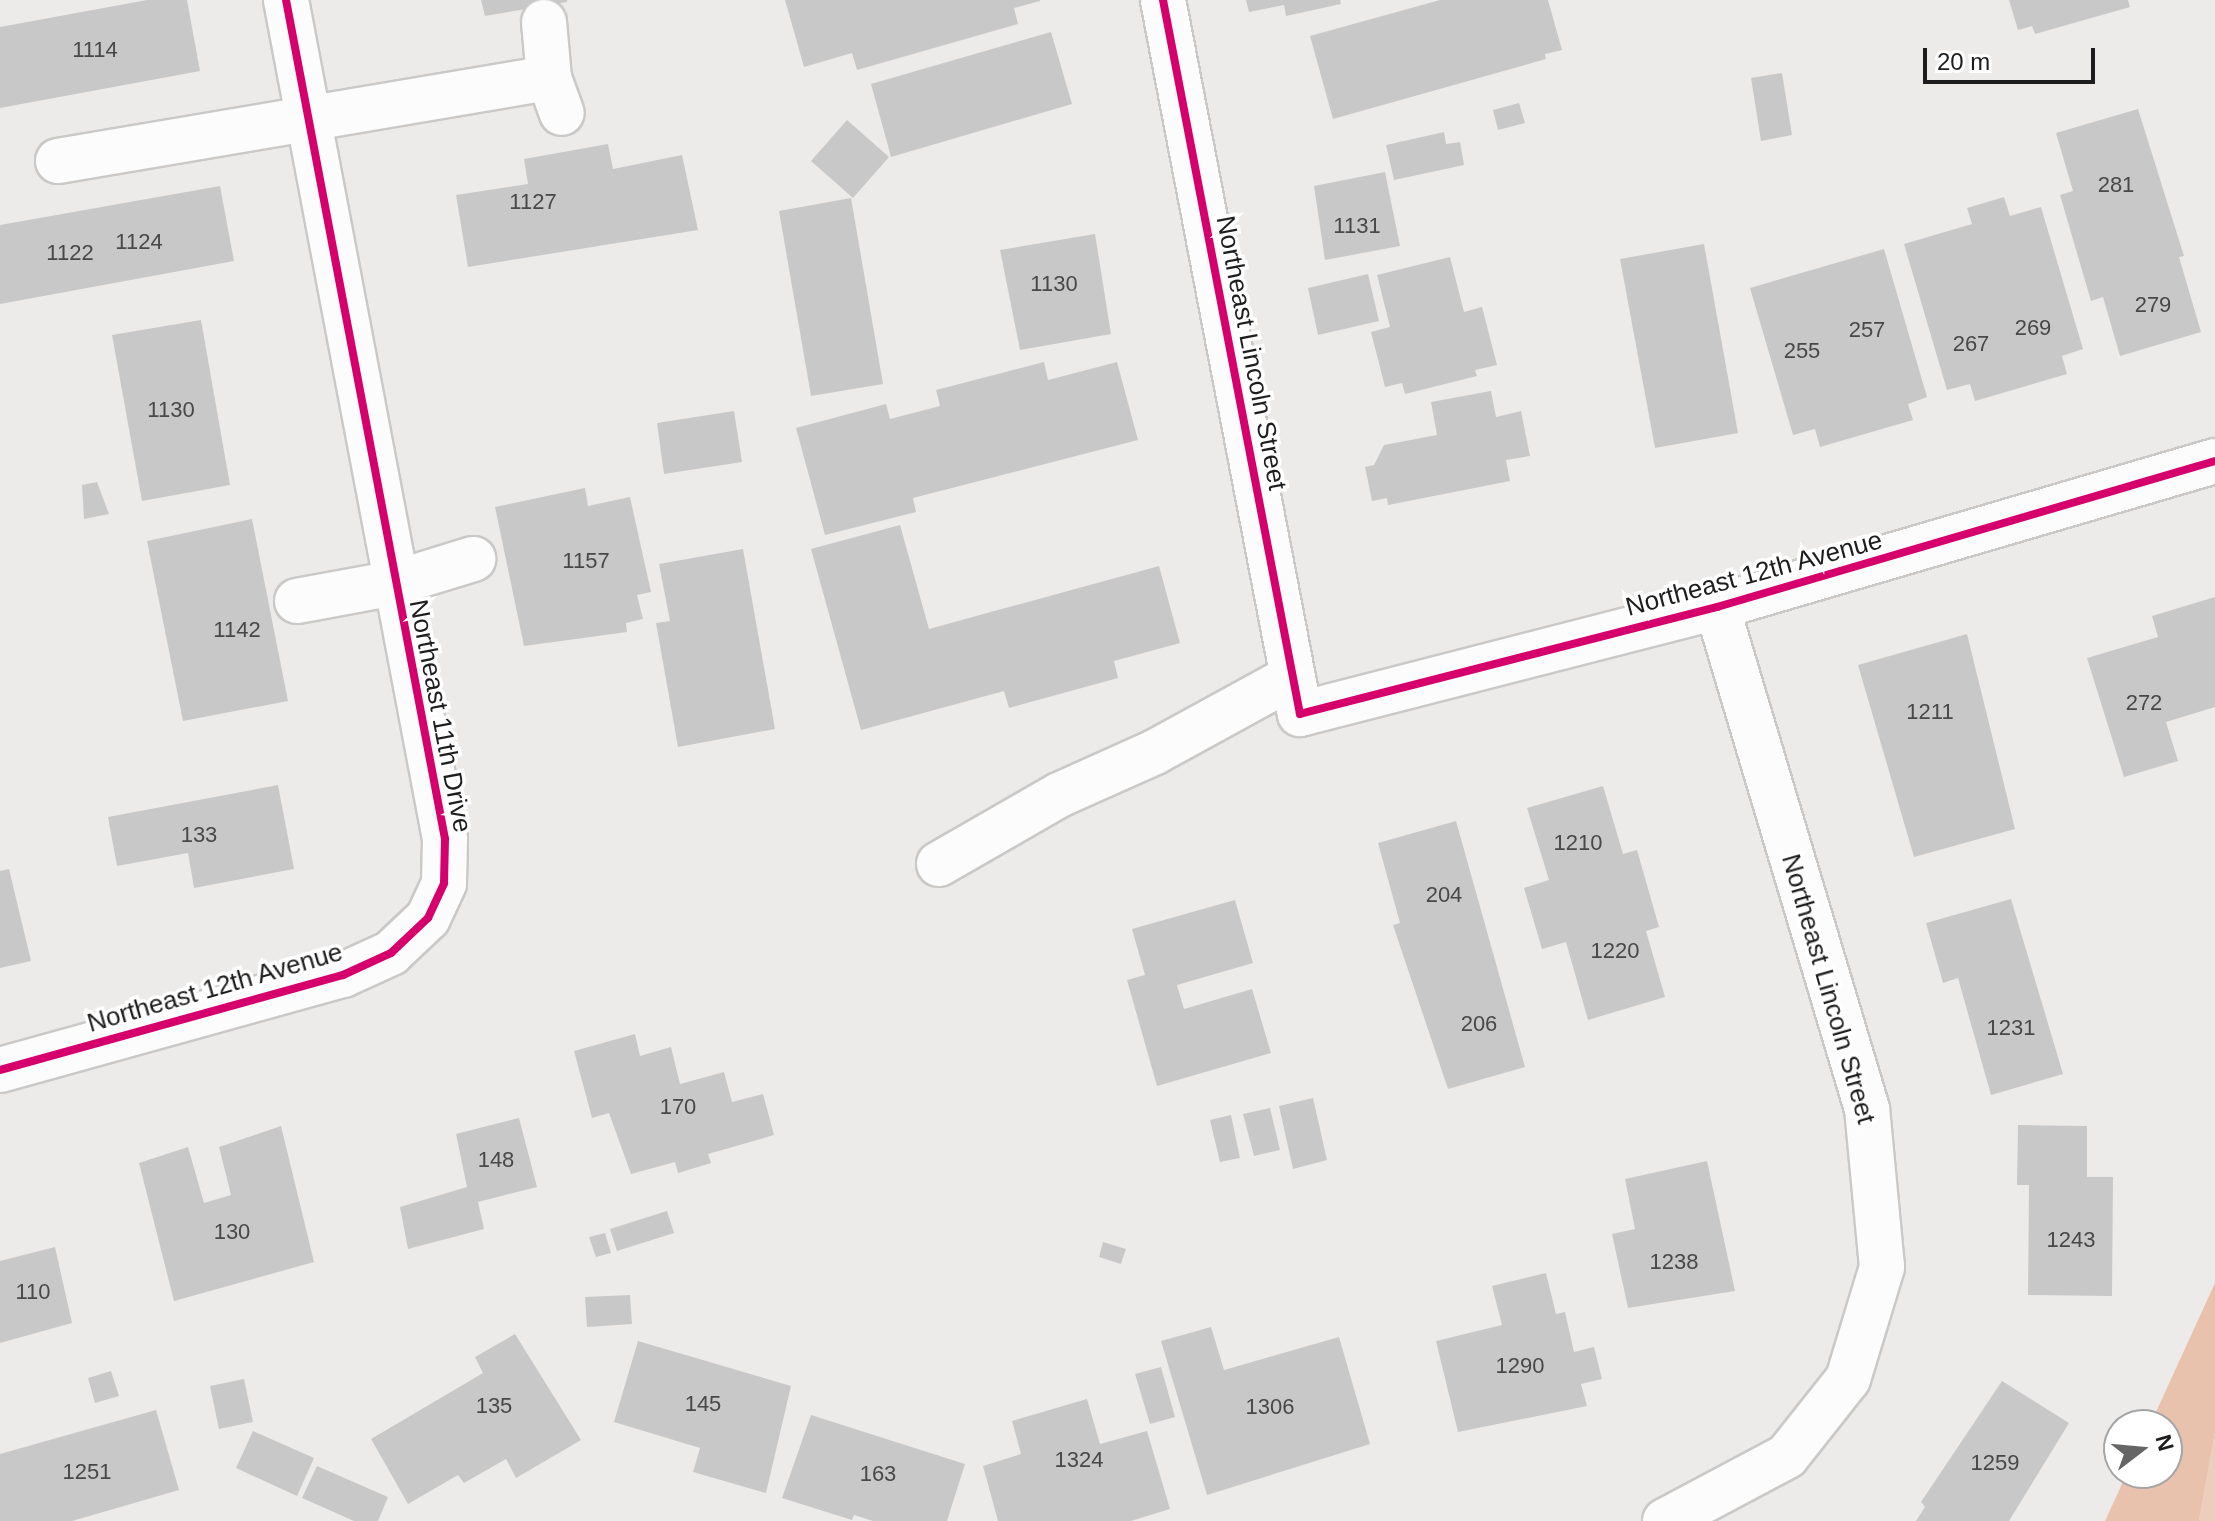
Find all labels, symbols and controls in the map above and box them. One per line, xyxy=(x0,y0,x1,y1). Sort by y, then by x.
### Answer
scale bar xyxy=(1927,32,2099,82)
house number: 1114 xyxy=(72,37,118,63)
text: 20 m xyxy=(1937,48,1990,75)
house number: 281 xyxy=(2098,172,2134,198)
house number: 1127 xyxy=(509,189,557,215)
street label: Northeast Lincoln Street xyxy=(1209,213,1293,493)
house number: 1131 xyxy=(1333,213,1381,239)
house number: 1124 xyxy=(115,229,163,255)
house number: 1122 xyxy=(46,240,94,266)
house number: 1130 xyxy=(1030,271,1078,297)
house number: 279 xyxy=(2135,292,2171,318)
house number: 269 xyxy=(2015,315,2051,341)
house number: 257 xyxy=(1849,317,1885,343)
house number: 267 xyxy=(1953,331,1989,357)
house number: 255 xyxy=(1784,338,1820,364)
house number: 1130 xyxy=(147,397,195,423)
street label: Northeast 12th Avenue xyxy=(1622,525,1886,623)
house number: 1157 xyxy=(562,548,610,574)
street label: Northeast 11th Drive xyxy=(402,597,478,835)
house number: 1142 xyxy=(213,617,261,643)
house number: 272 xyxy=(2126,690,2162,716)
house number: 1211 xyxy=(1906,699,1954,725)
house number: 133 xyxy=(181,822,217,848)
house number: 1210 xyxy=(1554,830,1602,856)
street label: Northeast Lincoln Street xyxy=(1775,851,1881,1127)
house number: 204 xyxy=(1426,882,1462,908)
street label: Northeast 12th Avenue xyxy=(83,936,347,1040)
house number: 1220 xyxy=(1591,938,1639,964)
house number: 206 xyxy=(1461,1011,1497,1037)
house number: 1231 xyxy=(1987,1015,2035,1041)
house number: 170 xyxy=(660,1094,696,1120)
house number: 148 xyxy=(478,1147,514,1173)
house number: 130 xyxy=(214,1219,250,1245)
house number: 1243 xyxy=(2047,1227,2095,1253)
house number: 1238 xyxy=(1650,1249,1698,1275)
house number: 110 xyxy=(15,1279,51,1305)
house number: 1290 xyxy=(1496,1353,1544,1379)
house number: 145 xyxy=(685,1391,721,1417)
house number: 135 xyxy=(476,1393,512,1419)
house number: 1306 xyxy=(1246,1394,1294,1420)
north arrow xyxy=(2103,1409,2183,1489)
text: N xyxy=(2150,1432,2179,1454)
house number: 1324 xyxy=(1055,1447,1103,1473)
house number: 1259 xyxy=(1971,1450,2019,1476)
house number: 1251 xyxy=(63,1459,111,1485)
house number: 163 xyxy=(860,1461,896,1487)

